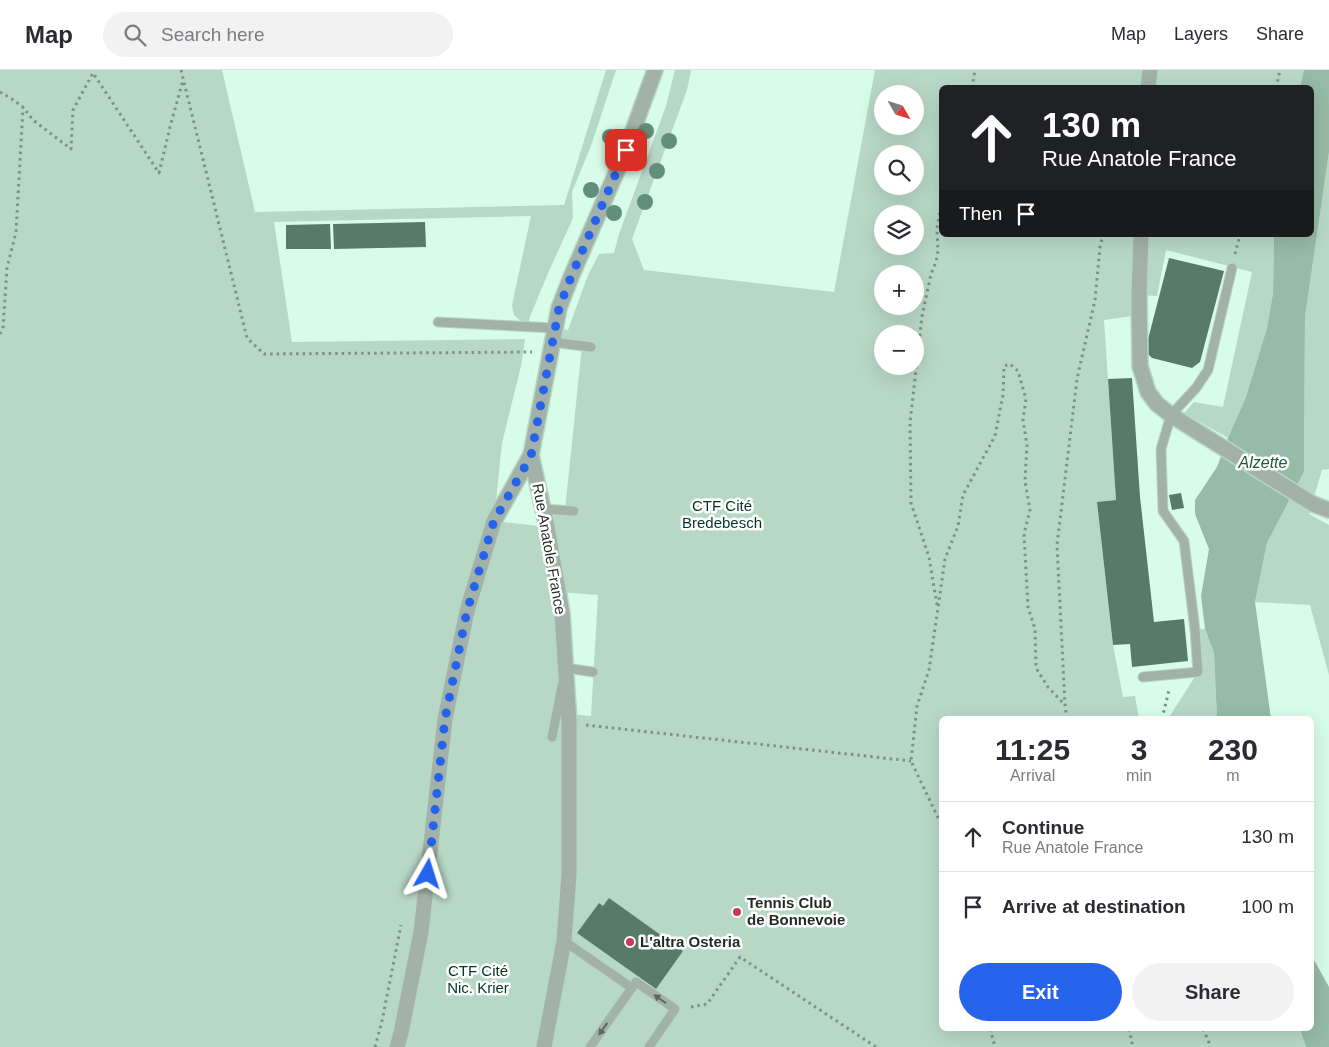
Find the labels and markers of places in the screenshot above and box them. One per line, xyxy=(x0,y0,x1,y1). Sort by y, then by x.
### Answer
pin xyxy=(605,129,647,171)
place label: Tennis Club de Bonnevoie xyxy=(747,894,845,928)
marker: Tennis Club de Bonnevoie xyxy=(731,906,743,918)
place label: L'altra Osteria xyxy=(640,933,741,950)
marker: L'altra Osteria xyxy=(624,936,636,948)

